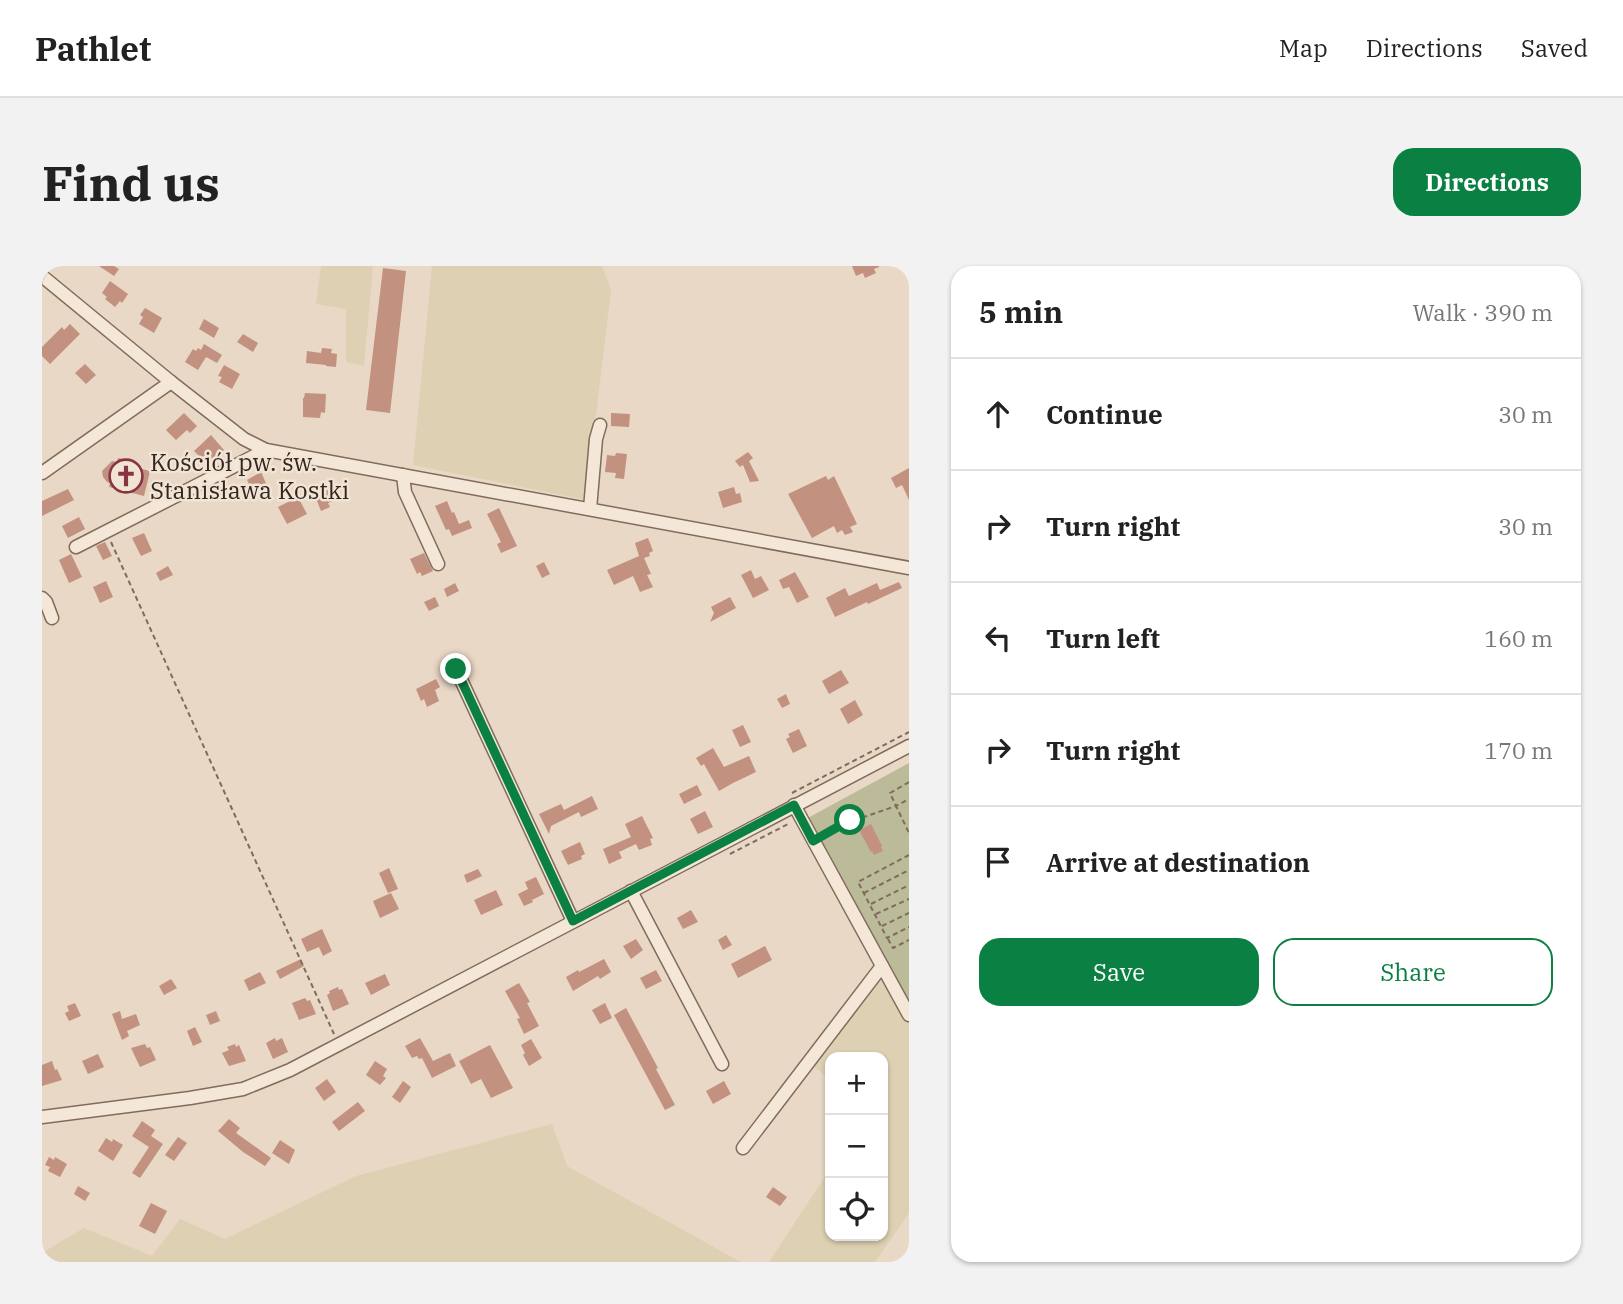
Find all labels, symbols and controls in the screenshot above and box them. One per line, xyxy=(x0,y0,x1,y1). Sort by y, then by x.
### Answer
text: Pathlet xyxy=(35,27,151,70)
text: Map xyxy=(1279,32,1328,64)
text: Directions xyxy=(1366,32,1483,64)
text: Saved xyxy=(1521,32,1588,64)
button: Directions xyxy=(1393,148,1581,216)
text: Find us xyxy=(42,151,220,214)
text: 5 min xyxy=(979,292,1063,331)
text: Walk · 390 m xyxy=(1412,297,1553,327)
icon: ahead xyxy=(979,395,1017,433)
text: Continue xyxy=(1046,397,1163,431)
text: 30 m xyxy=(1498,399,1553,429)
place label: Kościół pw. św. Stanisława Kostki xyxy=(150,446,349,506)
church icon: Kościół pw. św. Stanisława Kostki xyxy=(107,457,145,495)
icon: right xyxy=(979,507,1017,545)
text: Turn right xyxy=(1046,509,1180,543)
text: 30 m xyxy=(1498,511,1553,541)
icon: left xyxy=(979,619,1017,657)
text: Turn left xyxy=(1046,621,1160,655)
text: 160 m xyxy=(1484,623,1553,653)
route end xyxy=(440,653,471,684)
icon: right xyxy=(979,731,1017,769)
text: Turn right xyxy=(1046,733,1180,767)
text: 170 m xyxy=(1484,735,1553,765)
route start xyxy=(834,804,865,835)
icon: arrive xyxy=(979,843,1017,881)
text: Arrive at destination xyxy=(1046,845,1310,879)
button: Save xyxy=(979,938,1259,1006)
button: Share xyxy=(1273,938,1553,1006)
map controls xyxy=(825,1052,888,1241)
button: + xyxy=(825,1052,888,1115)
button: − xyxy=(825,1115,888,1178)
button: locate xyxy=(825,1178,888,1241)

